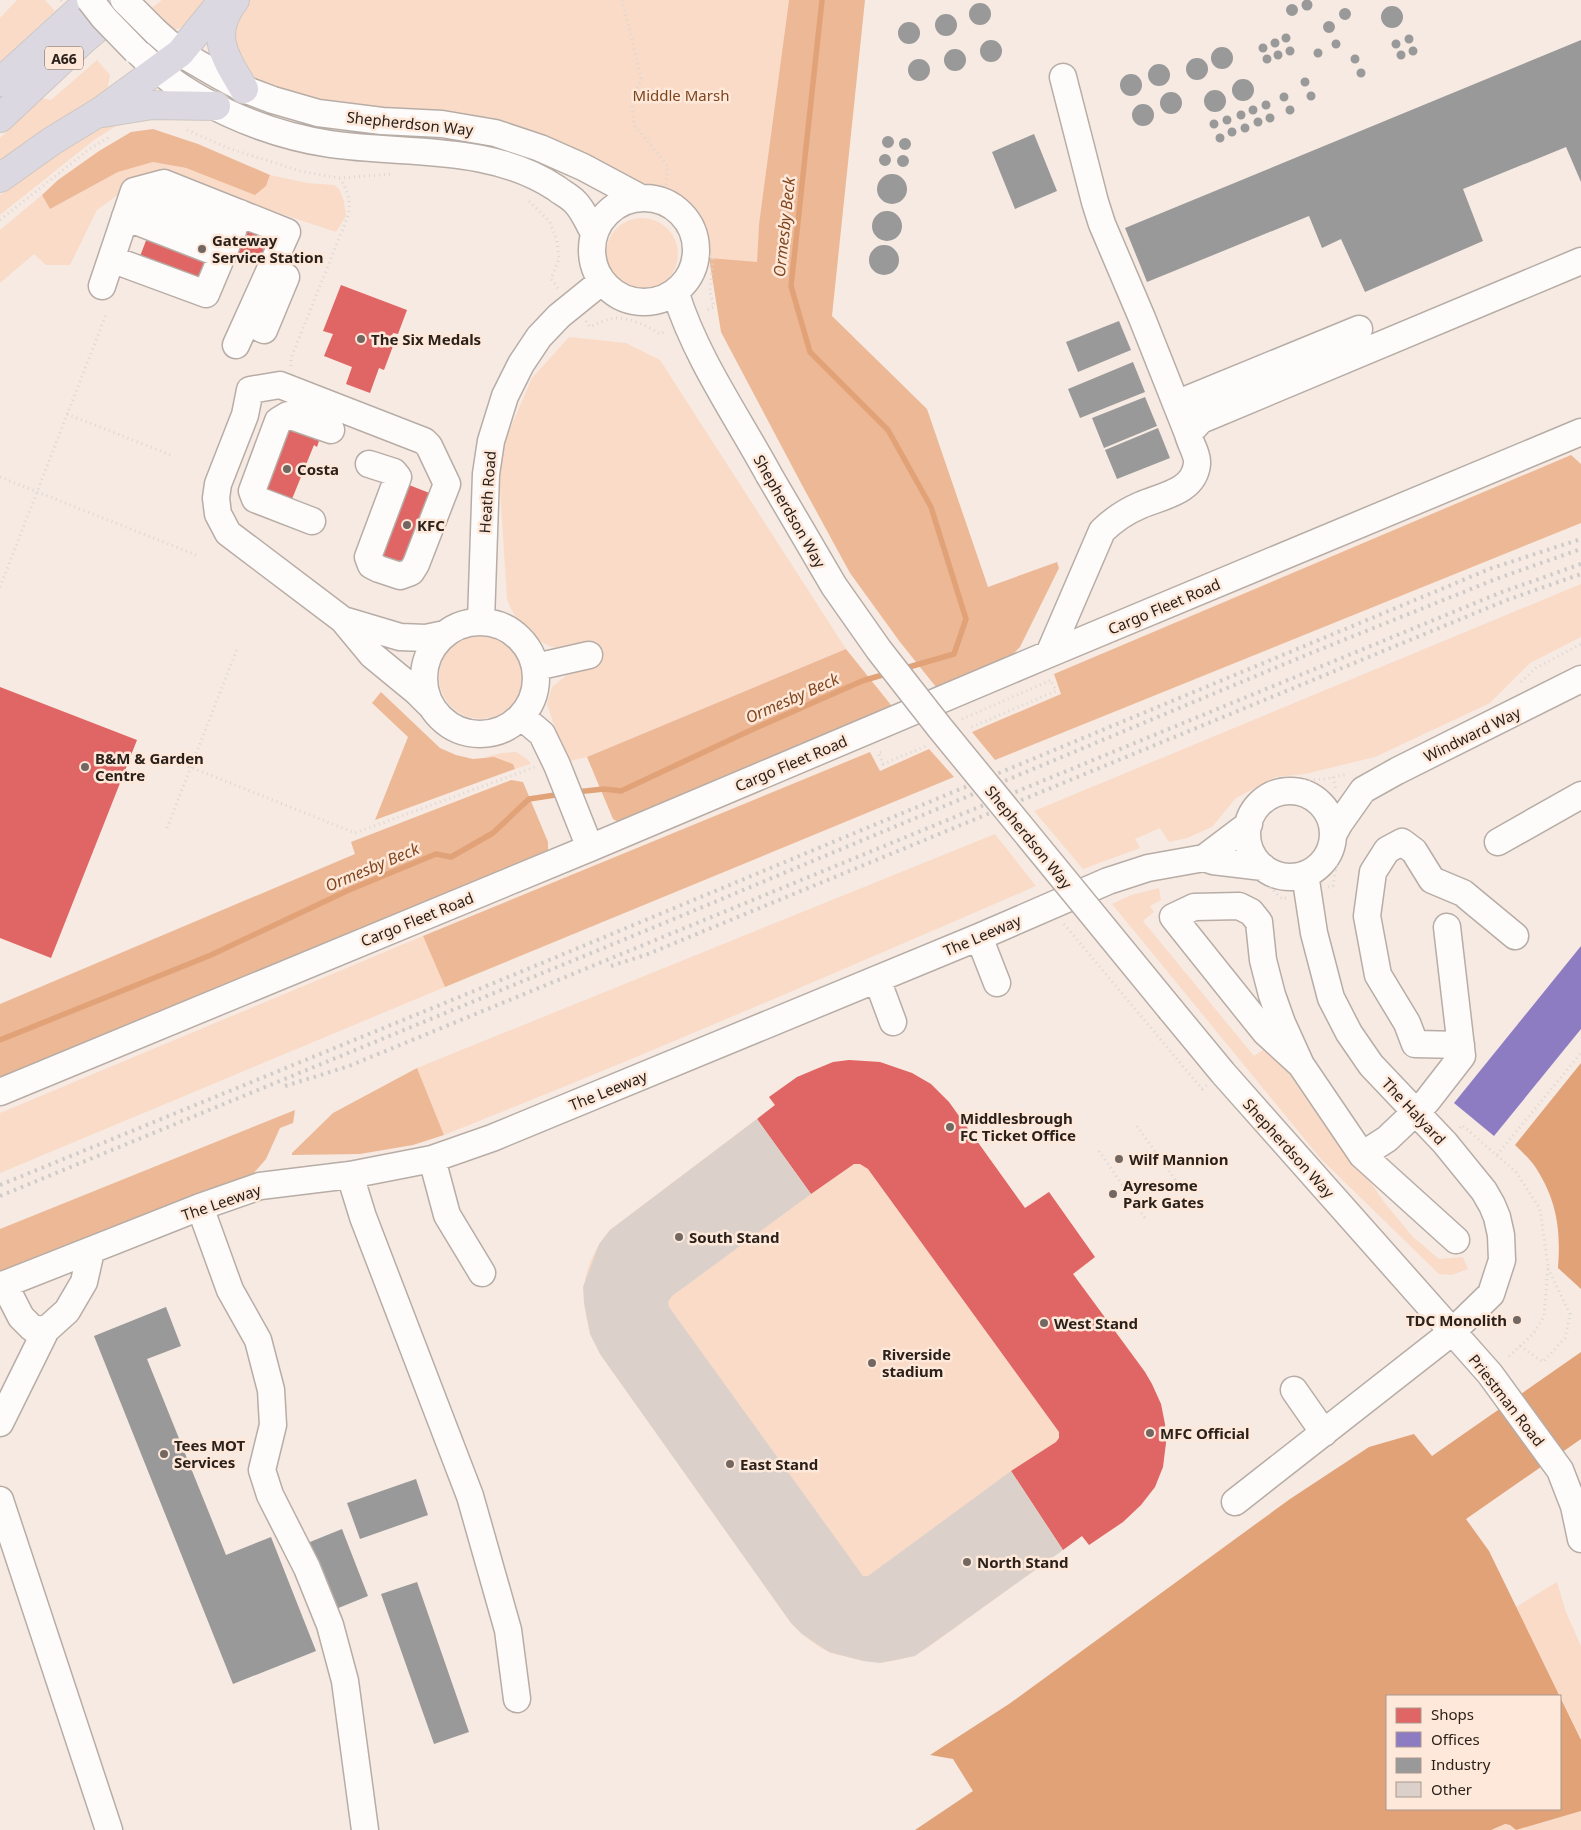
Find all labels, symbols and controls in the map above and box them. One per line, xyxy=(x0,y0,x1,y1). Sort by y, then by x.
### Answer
road number: A66 xyxy=(45,46,83,70)
park label: Middle Marsh xyxy=(633,85,729,105)
street label: Shepherdson Way xyxy=(346,106,475,140)
water label: Ormesby Beck xyxy=(768,175,800,278)
place label: Gateway Service Station xyxy=(212,230,323,267)
marker: Gateway Service Station xyxy=(196,243,208,255)
place label: The Six Medals xyxy=(371,329,481,349)
marker: The Six Medals xyxy=(355,333,367,345)
street label: Heath Road xyxy=(474,450,500,534)
street label: Shepherdson Way xyxy=(750,451,831,571)
place label: Costa xyxy=(297,459,339,479)
marker: Costa xyxy=(281,463,293,475)
place label: KFC xyxy=(417,515,445,535)
marker: KFC xyxy=(401,519,413,531)
street label: Cargo Fleet Road xyxy=(1105,573,1223,639)
water label: Ormesby Beck xyxy=(742,667,843,728)
street label: Windward Way xyxy=(1420,702,1524,766)
street label: Cargo Fleet Road xyxy=(732,730,850,796)
place label: B&M & Garden Centre xyxy=(95,748,204,785)
marker: B&M & Garden Centre xyxy=(79,761,91,773)
street label: Shepherdson Way xyxy=(981,781,1077,893)
water label: Ormesby Beck xyxy=(322,837,423,897)
street label: Cargo Fleet Road xyxy=(358,887,476,951)
street label: The Leeway xyxy=(940,910,1024,960)
street label: The Leeway xyxy=(566,1065,650,1115)
street label: The Halyard xyxy=(1378,1073,1450,1149)
street label: Shepherdson Way xyxy=(1239,1094,1339,1202)
place label: Middlesbrough FC Ticket Office xyxy=(960,1108,1076,1145)
marker: Middlesbrough FC Ticket Office xyxy=(944,1121,956,1133)
place label: Wilf Mannion xyxy=(1129,1149,1228,1169)
marker: Wilf Mannion xyxy=(1113,1153,1125,1165)
place label: Ayresome Park Gates xyxy=(1123,1175,1204,1212)
street label: The Leeway xyxy=(179,1179,263,1225)
marker: Ayresome Park Gates xyxy=(1107,1188,1119,1200)
place label: South Stand xyxy=(689,1227,780,1247)
marker: South Stand xyxy=(673,1231,685,1243)
place label: TDC Monolith xyxy=(1406,1310,1507,1330)
place label: West Stand xyxy=(1054,1313,1138,1333)
marker: TDC Monolith xyxy=(1511,1314,1523,1326)
marker: West Stand xyxy=(1038,1317,1050,1329)
place label: Riverside stadium xyxy=(882,1344,951,1381)
street label: Priestman Road xyxy=(1465,1350,1549,1450)
marker: Riverside stadium xyxy=(866,1357,878,1369)
place label: MFC Official xyxy=(1160,1423,1250,1443)
marker: MFC Official xyxy=(1144,1427,1156,1439)
place label: Tees MOT Services xyxy=(174,1435,246,1472)
marker: Tees MOT Services xyxy=(158,1448,170,1460)
place label: East Stand xyxy=(740,1454,818,1474)
marker: East Stand xyxy=(724,1458,736,1470)
place label: North Stand xyxy=(977,1552,1068,1572)
marker: North Stand xyxy=(961,1556,973,1568)
legend xyxy=(1386,1695,1561,1810)
text: Shops xyxy=(1431,1704,1474,1724)
text: Offices xyxy=(1431,1729,1480,1749)
text: Industry xyxy=(1431,1754,1491,1774)
text: Other xyxy=(1431,1779,1472,1799)

